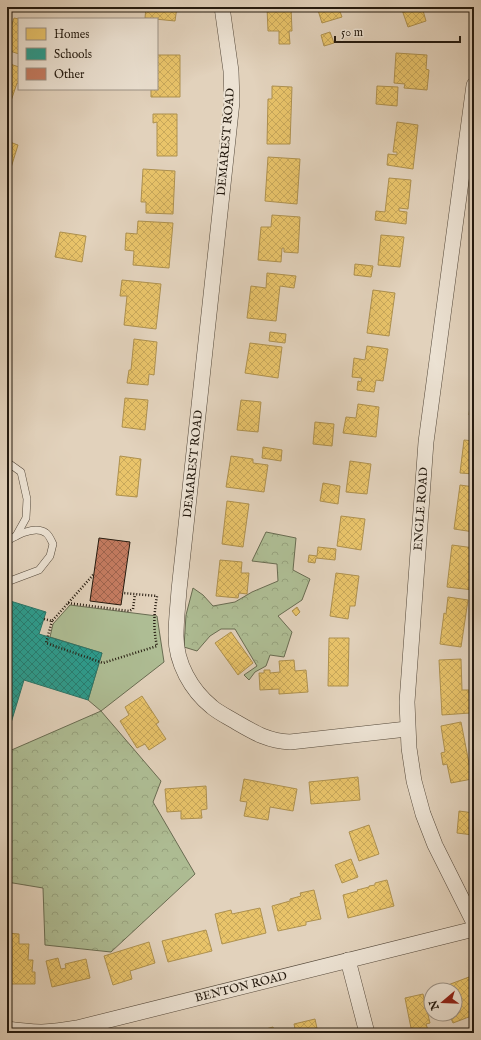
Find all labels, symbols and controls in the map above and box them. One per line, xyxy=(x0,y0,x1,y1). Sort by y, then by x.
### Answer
legend xyxy=(18,18,158,90)
scale bar xyxy=(335,18,460,44)
text: 50 m xyxy=(341,25,363,40)
text: Homes xyxy=(54,27,90,42)
text: Schools xyxy=(54,47,92,62)
text: Other xyxy=(54,67,85,82)
street label: DEMAREST ROAD xyxy=(214,87,238,197)
street label: DEMAREST ROAD xyxy=(180,409,206,519)
street label: ENGLE ROAD xyxy=(411,466,431,551)
street label: BENTON ROAD xyxy=(193,968,289,1006)
north arrow xyxy=(423,982,463,1022)
text: N xyxy=(426,998,443,1013)

